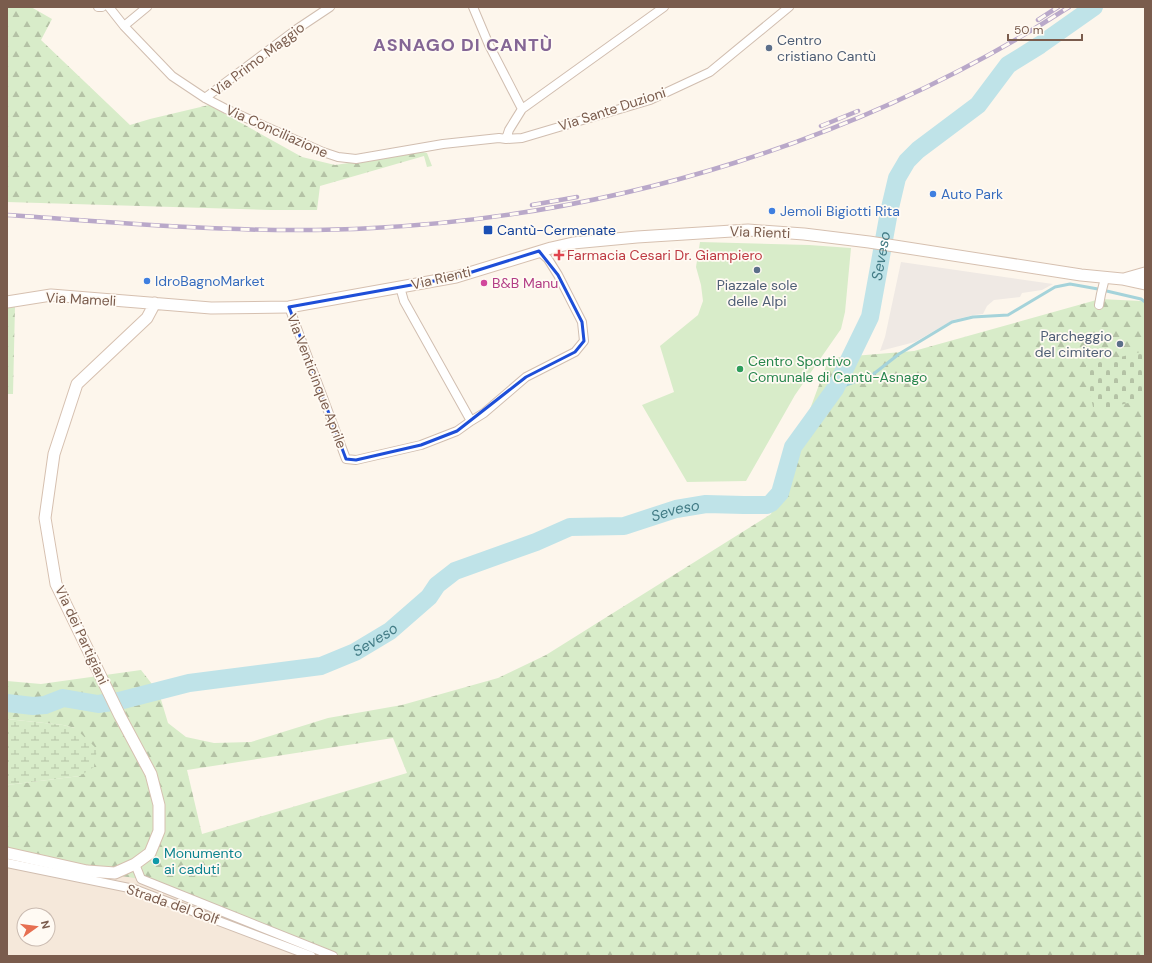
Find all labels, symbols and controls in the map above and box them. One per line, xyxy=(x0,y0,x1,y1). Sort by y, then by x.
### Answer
scale bar xyxy=(1008,16,1082,42)
street label: Via Primo Maggio xyxy=(208,18,308,100)
text: 50 m xyxy=(1014,22,1043,38)
place label: Centro cristiano Cantù xyxy=(777,31,876,65)
district label: ASNAGO DI CANTÙ xyxy=(373,33,553,57)
marker: Centro cristiano Cantù xyxy=(764,43,774,53)
street label: Via Sante Duzioni xyxy=(556,83,668,135)
street label: Via Conciliazione xyxy=(223,100,331,162)
place label: Auto Park xyxy=(941,185,1003,203)
marker: Auto Park xyxy=(928,189,938,199)
place label: Jemoli Bigiotti Rita xyxy=(780,202,900,220)
marker: Jemoli Bigiotti Rita xyxy=(767,206,777,216)
place label: Cantù-Cermenate xyxy=(497,221,616,239)
street label: Via Rienti xyxy=(729,222,791,242)
marker: Cantù-Cermenate xyxy=(482,224,494,236)
water label: Seveso xyxy=(867,230,895,282)
place label: Farmacia Cesari Dr. Giampiero xyxy=(567,246,763,264)
marker: Farmacia Cesari Dr. Giampiero xyxy=(554,250,564,260)
street label: Via Rienti xyxy=(409,262,473,294)
marker: Piazzale sole delle Alpi xyxy=(752,265,762,275)
place label: IdroBagnoMarket xyxy=(155,272,265,290)
place label: B&B Manu xyxy=(492,274,558,292)
marker: IdroBagnoMarket xyxy=(142,276,152,286)
place label: Piazzale sole delle Alpi xyxy=(717,276,797,310)
marker: B&B Manu xyxy=(479,278,489,288)
street label: Via Mameli xyxy=(45,288,117,310)
street label: Via Venticinque Aprile xyxy=(283,311,351,451)
place label: Parcheggio del cimitero xyxy=(1035,327,1112,361)
marker: Parcheggio del cimitero xyxy=(1115,339,1125,349)
place label: Centro Sportivo Comunale di Cantù-Asnago xyxy=(748,352,927,386)
marker: Centro Sportivo Comunale di Cantù-Asnago xyxy=(735,364,745,374)
water label: Seveso xyxy=(648,495,701,527)
street label: Via dei Partigiani xyxy=(51,582,113,688)
water label: Seveso xyxy=(349,618,402,661)
place label: Monumento ai caduti xyxy=(164,844,242,878)
marker: Monumento ai caduti xyxy=(151,856,161,866)
street label: Strada del Golf xyxy=(124,880,222,928)
north arrow xyxy=(16,907,56,947)
text: N xyxy=(38,919,53,930)

